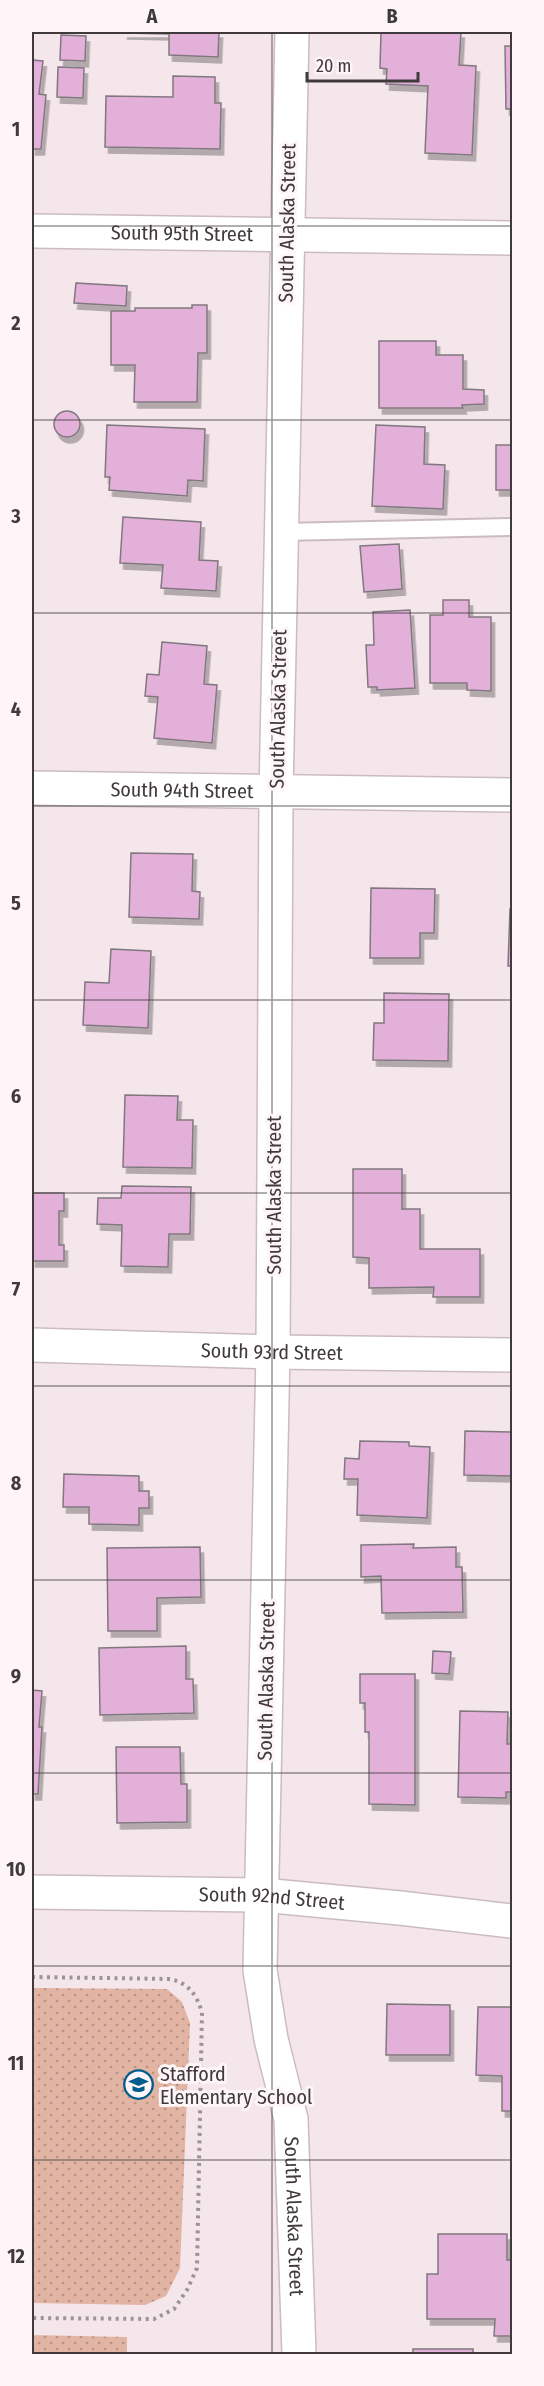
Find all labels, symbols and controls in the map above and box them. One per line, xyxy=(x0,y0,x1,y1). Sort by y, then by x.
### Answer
text: A xyxy=(146,4,159,28)
text: B xyxy=(386,4,398,28)
scale bar xyxy=(307,45,418,83)
text: 20 m xyxy=(316,55,351,77)
text: 1 xyxy=(12,117,20,141)
street label: South Alaska Street xyxy=(274,143,300,303)
street label: South 95th Street xyxy=(111,220,254,246)
text: 2 xyxy=(10,311,21,335)
text: 3 xyxy=(10,504,21,528)
street label: South Alaska Street xyxy=(265,629,291,789)
text: 4 xyxy=(11,697,21,721)
street label: South 94th Street xyxy=(110,777,254,803)
text: 5 xyxy=(11,891,21,915)
text: 6 xyxy=(11,1084,21,1108)
street label: South Alaska Street xyxy=(262,1115,286,1275)
text: 7 xyxy=(12,1277,21,1301)
street label: South 93rd Street xyxy=(201,1338,344,1365)
text: 8 xyxy=(11,1471,22,1495)
street label: South Alaska Street xyxy=(253,1601,279,1761)
text: 9 xyxy=(11,1664,21,1688)
text: 10 xyxy=(6,1857,26,1881)
street label: South 92nd Street xyxy=(199,1882,346,1915)
text: 11 xyxy=(8,2051,24,2075)
place label: Stafford Elementary School xyxy=(160,2062,312,2109)
school or university icon: Stafford Elementary School xyxy=(123,2069,155,2101)
street label: South Alaska Street xyxy=(280,2136,309,2297)
text: 12 xyxy=(7,2244,25,2268)

